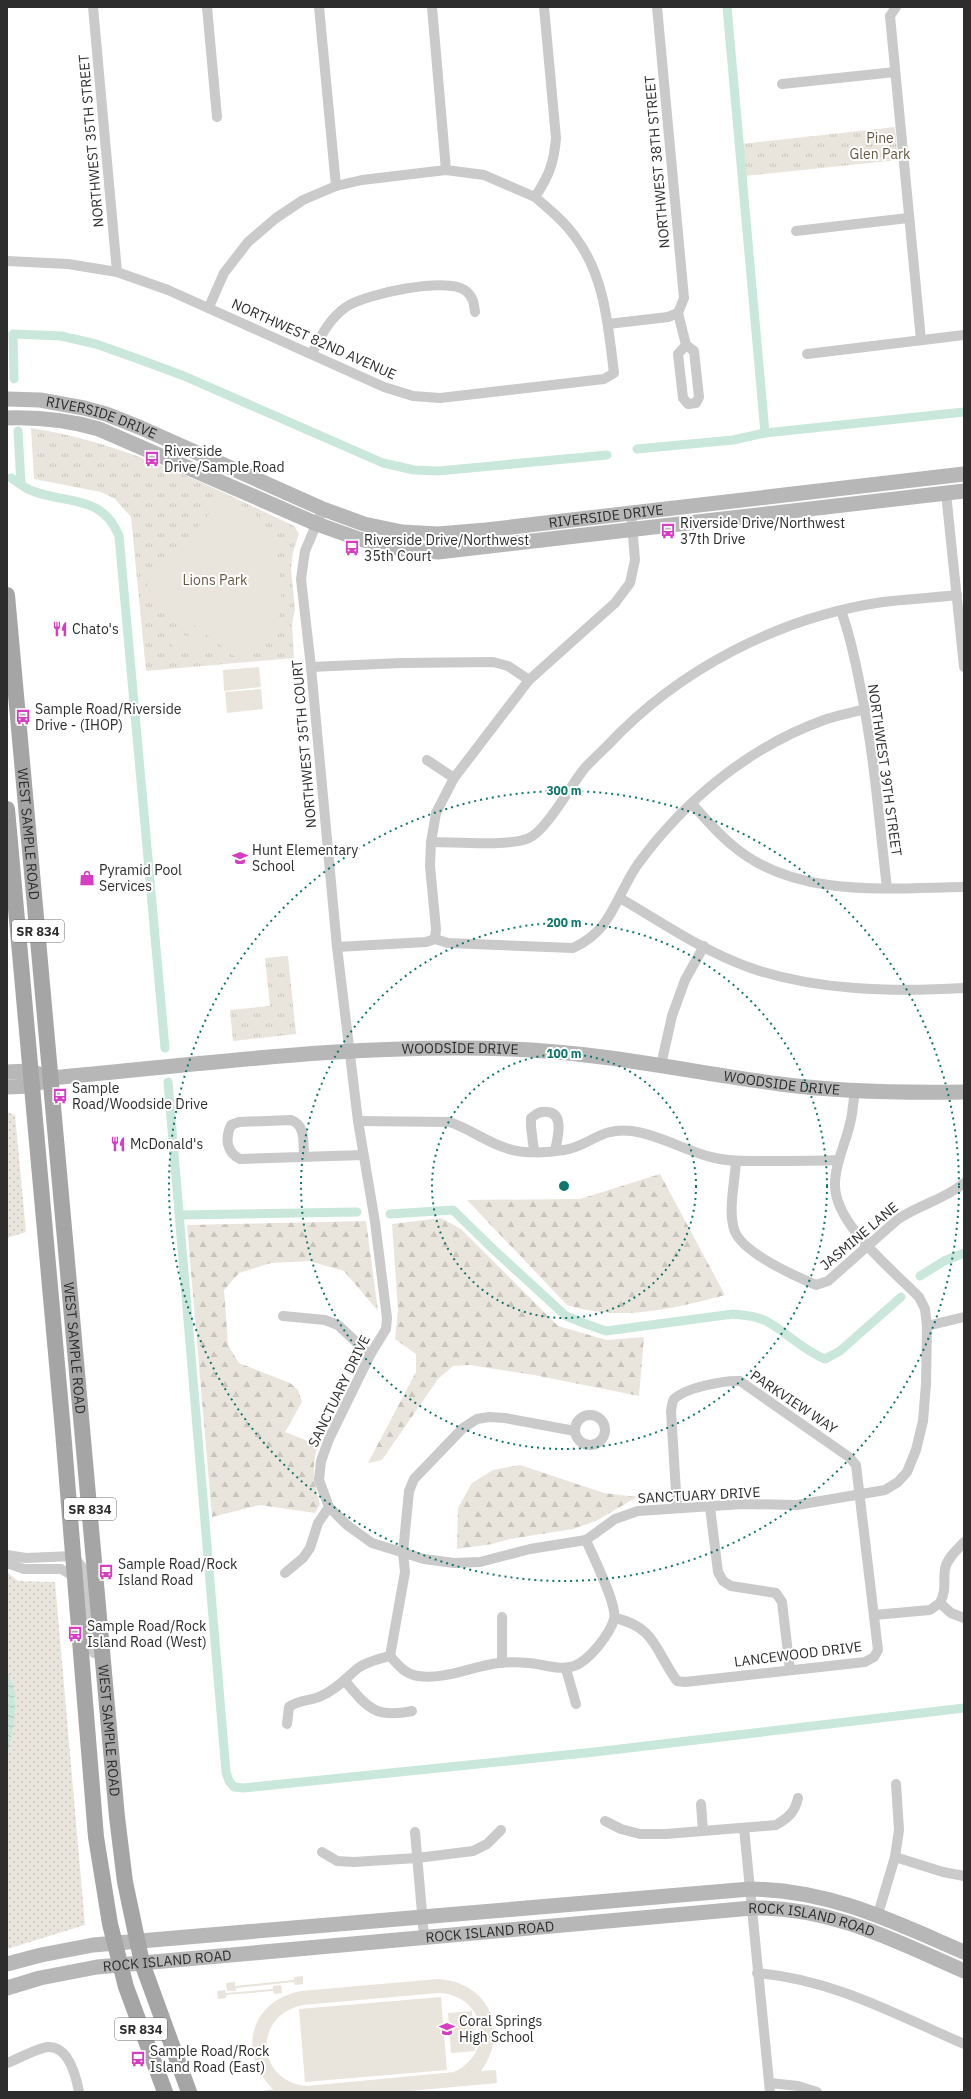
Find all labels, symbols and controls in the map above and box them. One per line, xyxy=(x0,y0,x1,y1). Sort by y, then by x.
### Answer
street label: NORTHWEST 35TH STREET xyxy=(74,54,108,228)
street label: NORTHWEST 38TH STREET xyxy=(640,75,674,249)
park label: Pine Glen Park xyxy=(850,129,911,163)
street label: NORTHWEST 82ND AVENUE xyxy=(229,295,399,383)
street label: RIVERSIDE DRIVE xyxy=(44,392,160,443)
place label: Riverside Drive/Sample Road xyxy=(164,442,285,476)
bus stop icon: Riverside Drive/Sample Road xyxy=(143,450,161,468)
street label: RIVERSIDE DRIVE xyxy=(548,500,664,532)
place label: Riverside Drive/Northwest 37th Drive xyxy=(680,514,845,548)
bus stop icon: Riverside Drive/Northwest 37th Drive xyxy=(659,522,677,540)
place label: Riverside Drive/Northwest 35th Court xyxy=(364,531,529,565)
bus stop icon: Riverside Drive/Northwest 35th Court xyxy=(343,539,361,557)
park label: Lions Park xyxy=(183,571,248,589)
restaurant icon: Chato's xyxy=(51,620,69,638)
place label: Chato's xyxy=(72,620,119,638)
street label: NORTHWEST 35TH COURT xyxy=(288,659,320,829)
street label: NORTHWEST 39TH STREET xyxy=(864,683,906,857)
place label: Sample Road/Riverside Drive - (IHOP) xyxy=(35,700,182,734)
bus stop icon: Sample Road/Riverside Drive - (IHOP) xyxy=(14,708,32,726)
street label: WEST SAMPLE ROAD xyxy=(14,767,43,901)
text: 300 m xyxy=(546,783,582,798)
place label: Hunt Elementary School xyxy=(252,841,358,875)
school or university icon: Hunt Elementary School xyxy=(231,849,249,867)
place label: Pyramid Pool Services xyxy=(99,861,182,895)
shop icon: Pyramid Pool Services xyxy=(78,869,96,887)
text: 200 m xyxy=(546,915,582,930)
road number: SR 834 xyxy=(12,920,64,942)
street label: WOODSIDE DRIVE xyxy=(401,1039,519,1058)
text: 100 m xyxy=(546,1046,582,1061)
street label: WOODSIDE DRIVE xyxy=(722,1067,841,1099)
place label: Sample Road/Woodside Drive xyxy=(72,1079,208,1113)
bus stop icon: Sample Road/Woodside Drive xyxy=(51,1087,69,1105)
restaurant icon: McDonald's xyxy=(109,1135,127,1153)
place label: McDonald's xyxy=(130,1135,203,1153)
centre of rings xyxy=(557,1179,571,1193)
street label: JASMINE LANE xyxy=(816,1198,902,1274)
street label: WEST SAMPLE ROAD xyxy=(60,1281,90,1415)
street label: SANCTUARY DRIVE xyxy=(304,1332,374,1450)
street label: PARKVIEW WAY xyxy=(747,1366,842,1438)
street label: SANCTUARY DRIVE xyxy=(637,1483,761,1507)
road number: SR 834 xyxy=(64,1498,116,1520)
place label: Sample Road/Rock Island Road xyxy=(118,1555,238,1589)
bus stop icon: Sample Road/Rock Island Road xyxy=(97,1563,115,1581)
place label: Sample Road/Rock Island Road (West) xyxy=(87,1617,207,1651)
bus stop icon: Sample Road/Rock Island Road (West) xyxy=(66,1625,84,1643)
street label: LANCEWOOD DRIVE xyxy=(733,1637,863,1671)
street label: WEST SAMPLE ROAD xyxy=(94,1664,124,1797)
street label: ROCK ISLAND ROAD xyxy=(748,1899,877,1941)
street label: ROCK ISLAND ROAD xyxy=(425,1917,555,1946)
street label: ROCK ISLAND ROAD xyxy=(102,1946,232,1975)
place label: Coral Springs High School xyxy=(459,2012,542,2046)
road number: SR 834 xyxy=(115,2018,167,2040)
school or university icon: Coral Springs High School xyxy=(438,2020,456,2038)
place label: Sample Road/Rock Island Road (East) xyxy=(150,2042,270,2076)
bus stop icon: Sample Road/Rock Island Road (East) xyxy=(129,2050,147,2068)

